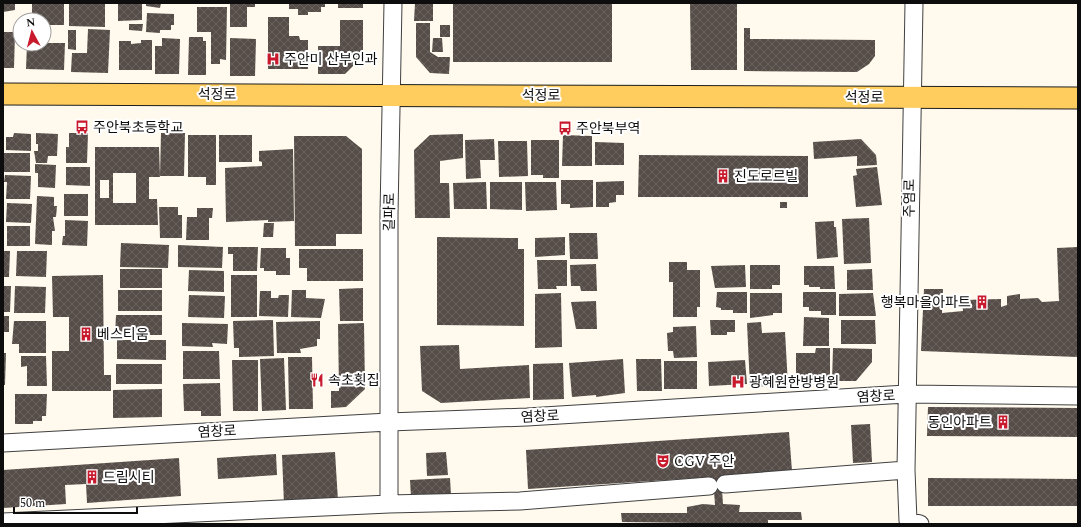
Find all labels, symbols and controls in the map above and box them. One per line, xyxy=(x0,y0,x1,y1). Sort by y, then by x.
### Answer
north arrow xyxy=(12,12,52,52)
text: N xyxy=(25,14,36,32)
place label: 주안미 산부인과 xyxy=(284,49,378,70)
hospital icon: 주안미 산부인과 xyxy=(265,51,281,67)
street label: 석정로 xyxy=(198,84,236,105)
street label: 석정로 xyxy=(522,85,560,106)
street label: 석정로 xyxy=(845,87,883,108)
place label: 주안북초등학교 xyxy=(93,117,183,138)
place label: 주안북부역 xyxy=(576,118,640,139)
bus stop icon: 주안북초등학교 xyxy=(74,119,90,135)
bus stop icon: 주안북부역 xyxy=(557,120,573,136)
place label: 진도로르빌 xyxy=(734,166,798,187)
building icon: 진도로르빌 xyxy=(715,168,731,184)
street label: 주염로 xyxy=(899,178,920,218)
street label: 길파로 xyxy=(379,192,400,232)
place label: 행복마을아파트 xyxy=(881,292,971,313)
building icon: 행복마을아파트 xyxy=(974,294,990,310)
place label: 베스티움 xyxy=(97,324,149,345)
building icon: 베스티움 xyxy=(78,326,94,342)
place label: 속초횟집 xyxy=(328,370,380,391)
restaurant icon: 속초횟집 xyxy=(309,372,325,388)
place label: 광혜원한방병원 xyxy=(749,372,839,393)
hospital icon: 광혜원한방병원 xyxy=(730,374,746,390)
street label: 염창로 xyxy=(856,385,896,408)
street label: 염창로 xyxy=(520,405,560,428)
place label: 동인아파트 xyxy=(928,412,992,433)
building icon: 동인아파트 xyxy=(995,414,1011,430)
street label: 염창로 xyxy=(197,420,237,443)
place label: CGV 주안 xyxy=(674,451,734,472)
theatre icon: CGV 주안 xyxy=(655,453,671,469)
place label: 드림시티 xyxy=(103,467,155,488)
building icon: 드림시티 xyxy=(84,469,100,485)
scale bar xyxy=(14,489,137,515)
text: 50 m xyxy=(20,494,45,513)

